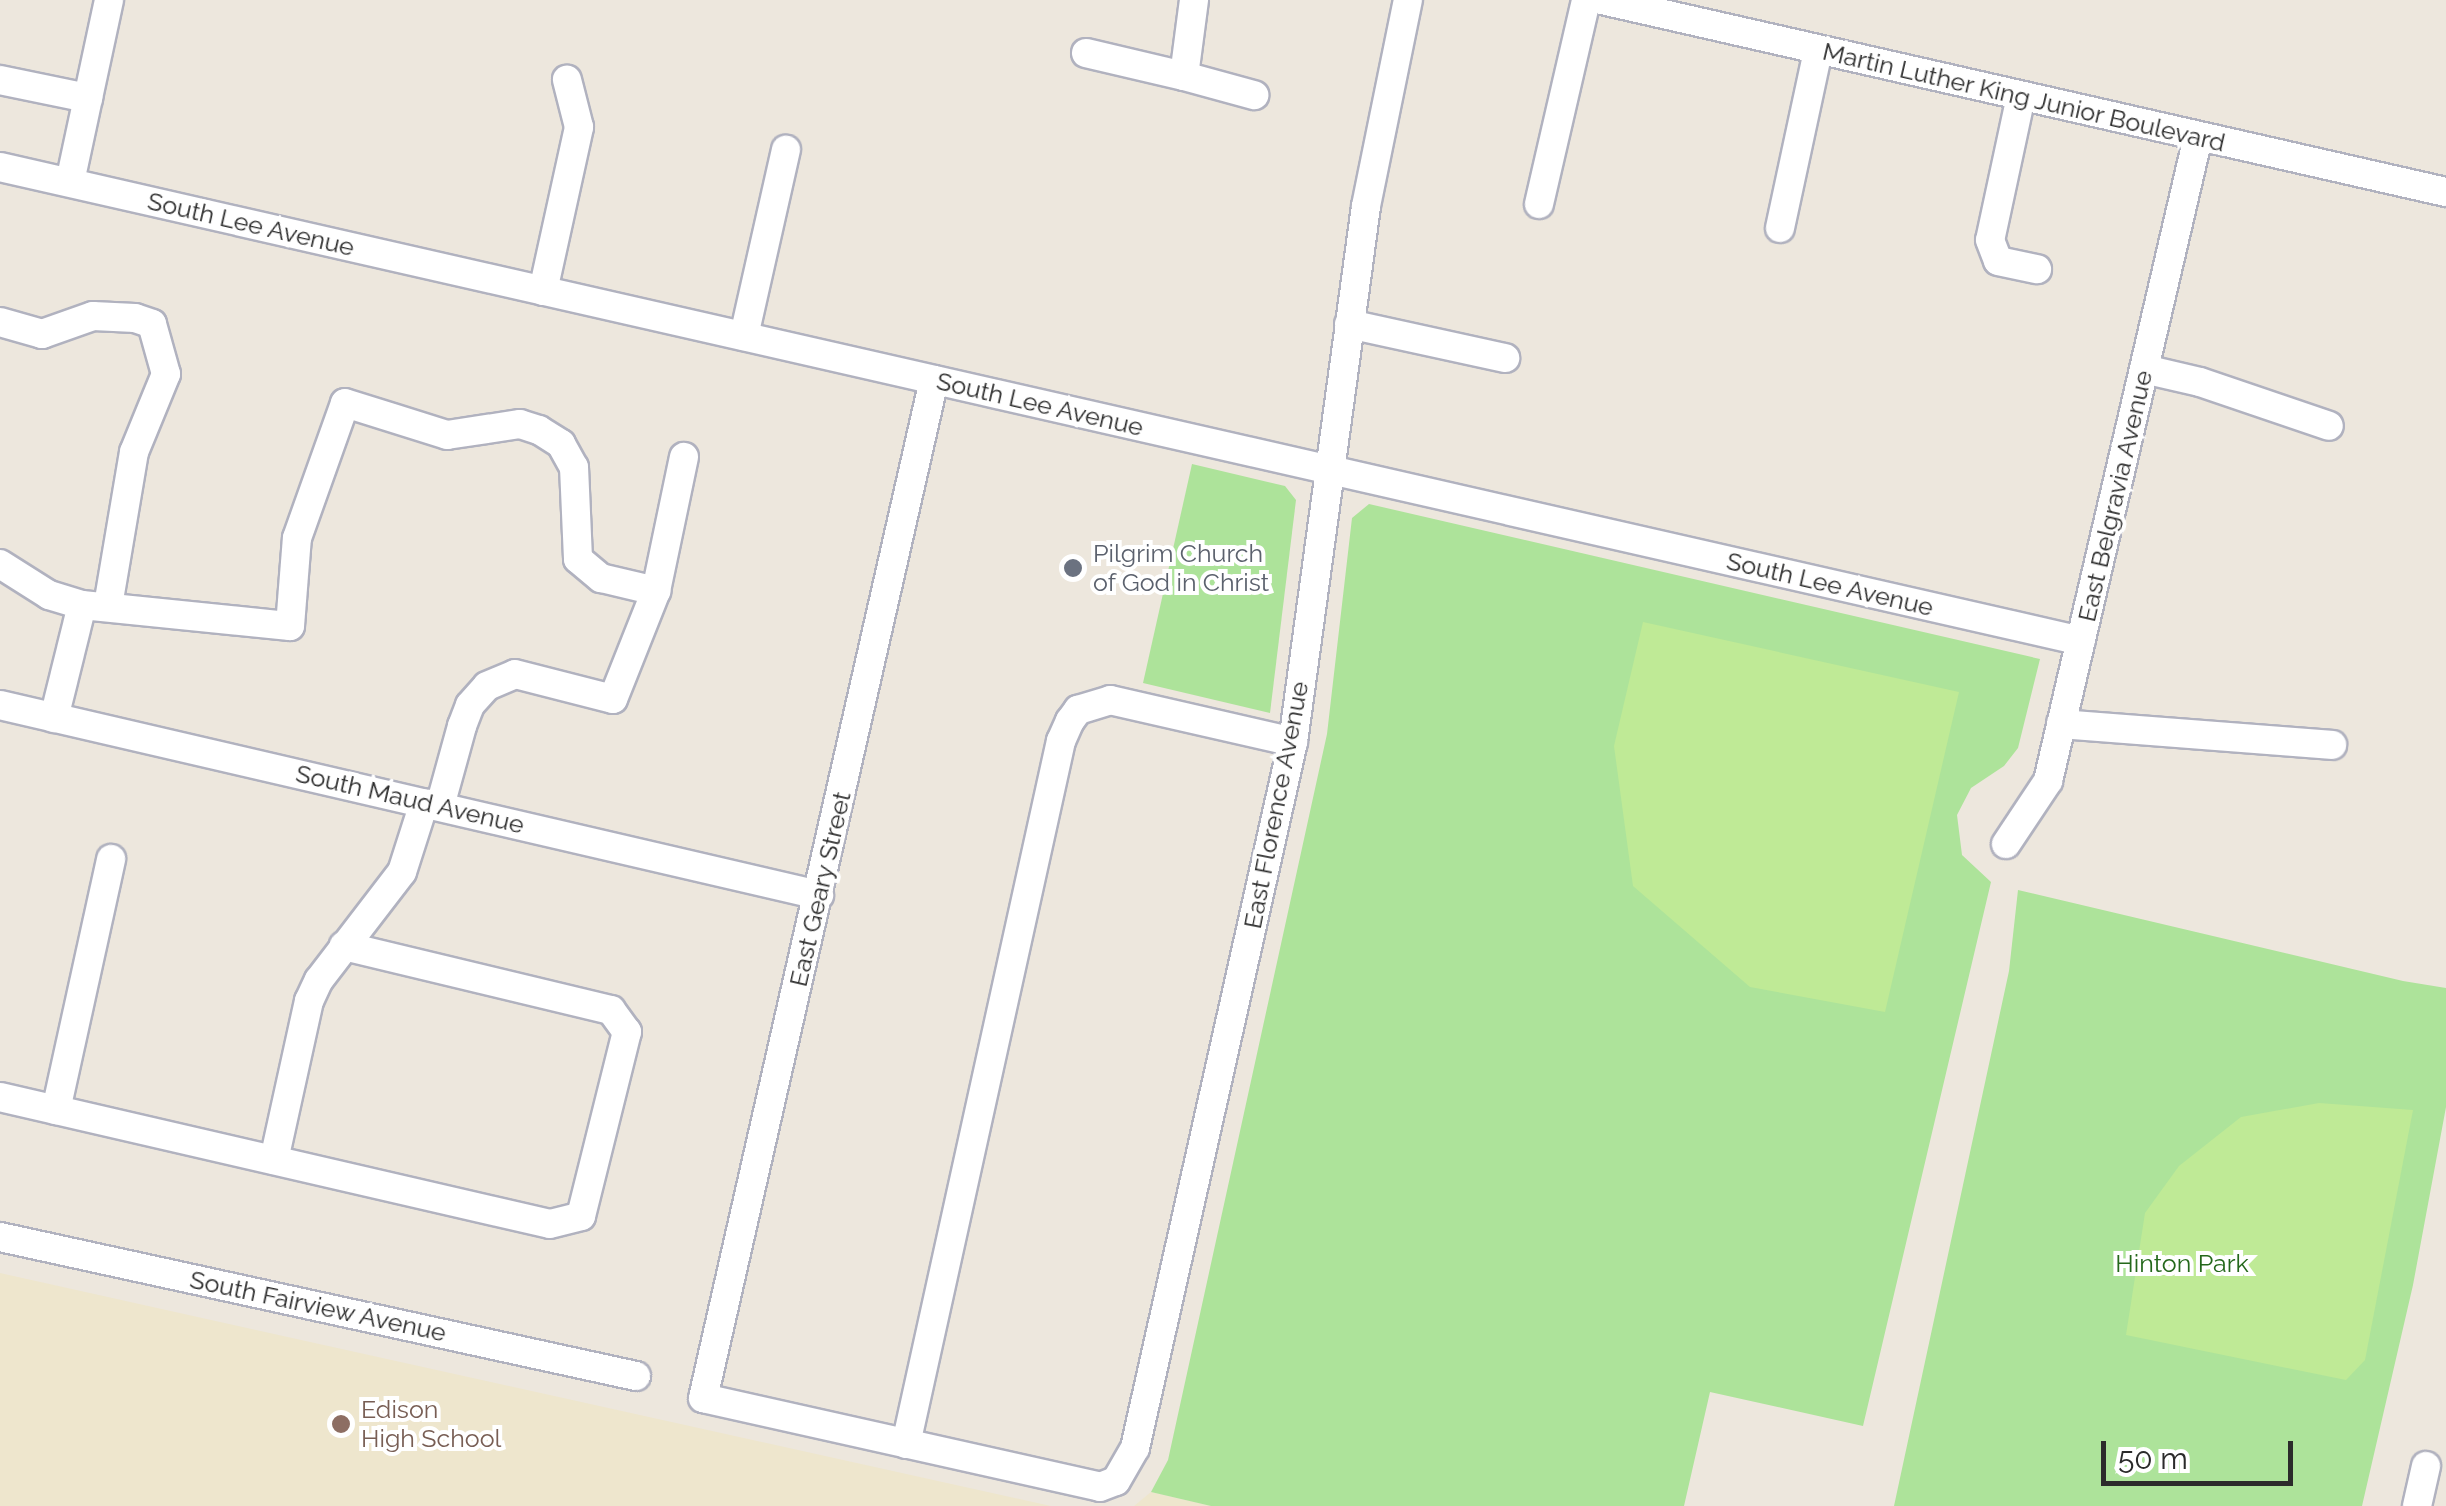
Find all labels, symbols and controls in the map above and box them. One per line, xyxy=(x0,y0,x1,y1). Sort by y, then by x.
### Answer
street label: Martin Luther King Junior Boulevard xyxy=(1819,36,2229,158)
street label: South Lee Avenue xyxy=(144,186,358,262)
street label: South Lee Avenue xyxy=(933,366,1147,442)
street label: East Belgravia Avenue xyxy=(2071,367,2159,625)
place label: Pilgrim Church of God in Christ xyxy=(1093,539,1270,598)
street label: South Lee Avenue xyxy=(1723,546,1937,622)
marker: Pilgrim Church of God in Christ xyxy=(1062,557,1084,579)
street label: East Florence Avenue xyxy=(1237,678,1315,932)
street label: South Maud Avenue xyxy=(293,758,527,840)
street label: East Geary Street xyxy=(783,788,857,990)
park label: Hinton Park xyxy=(2115,1248,2249,1278)
street label: South Fairview Avenue xyxy=(186,1264,450,1348)
place label: Edison High School xyxy=(361,1395,501,1454)
marker: Edison High School xyxy=(330,1413,352,1435)
scale bar xyxy=(2106,1421,2298,1483)
text: 50 m xyxy=(2118,1441,2188,1476)

